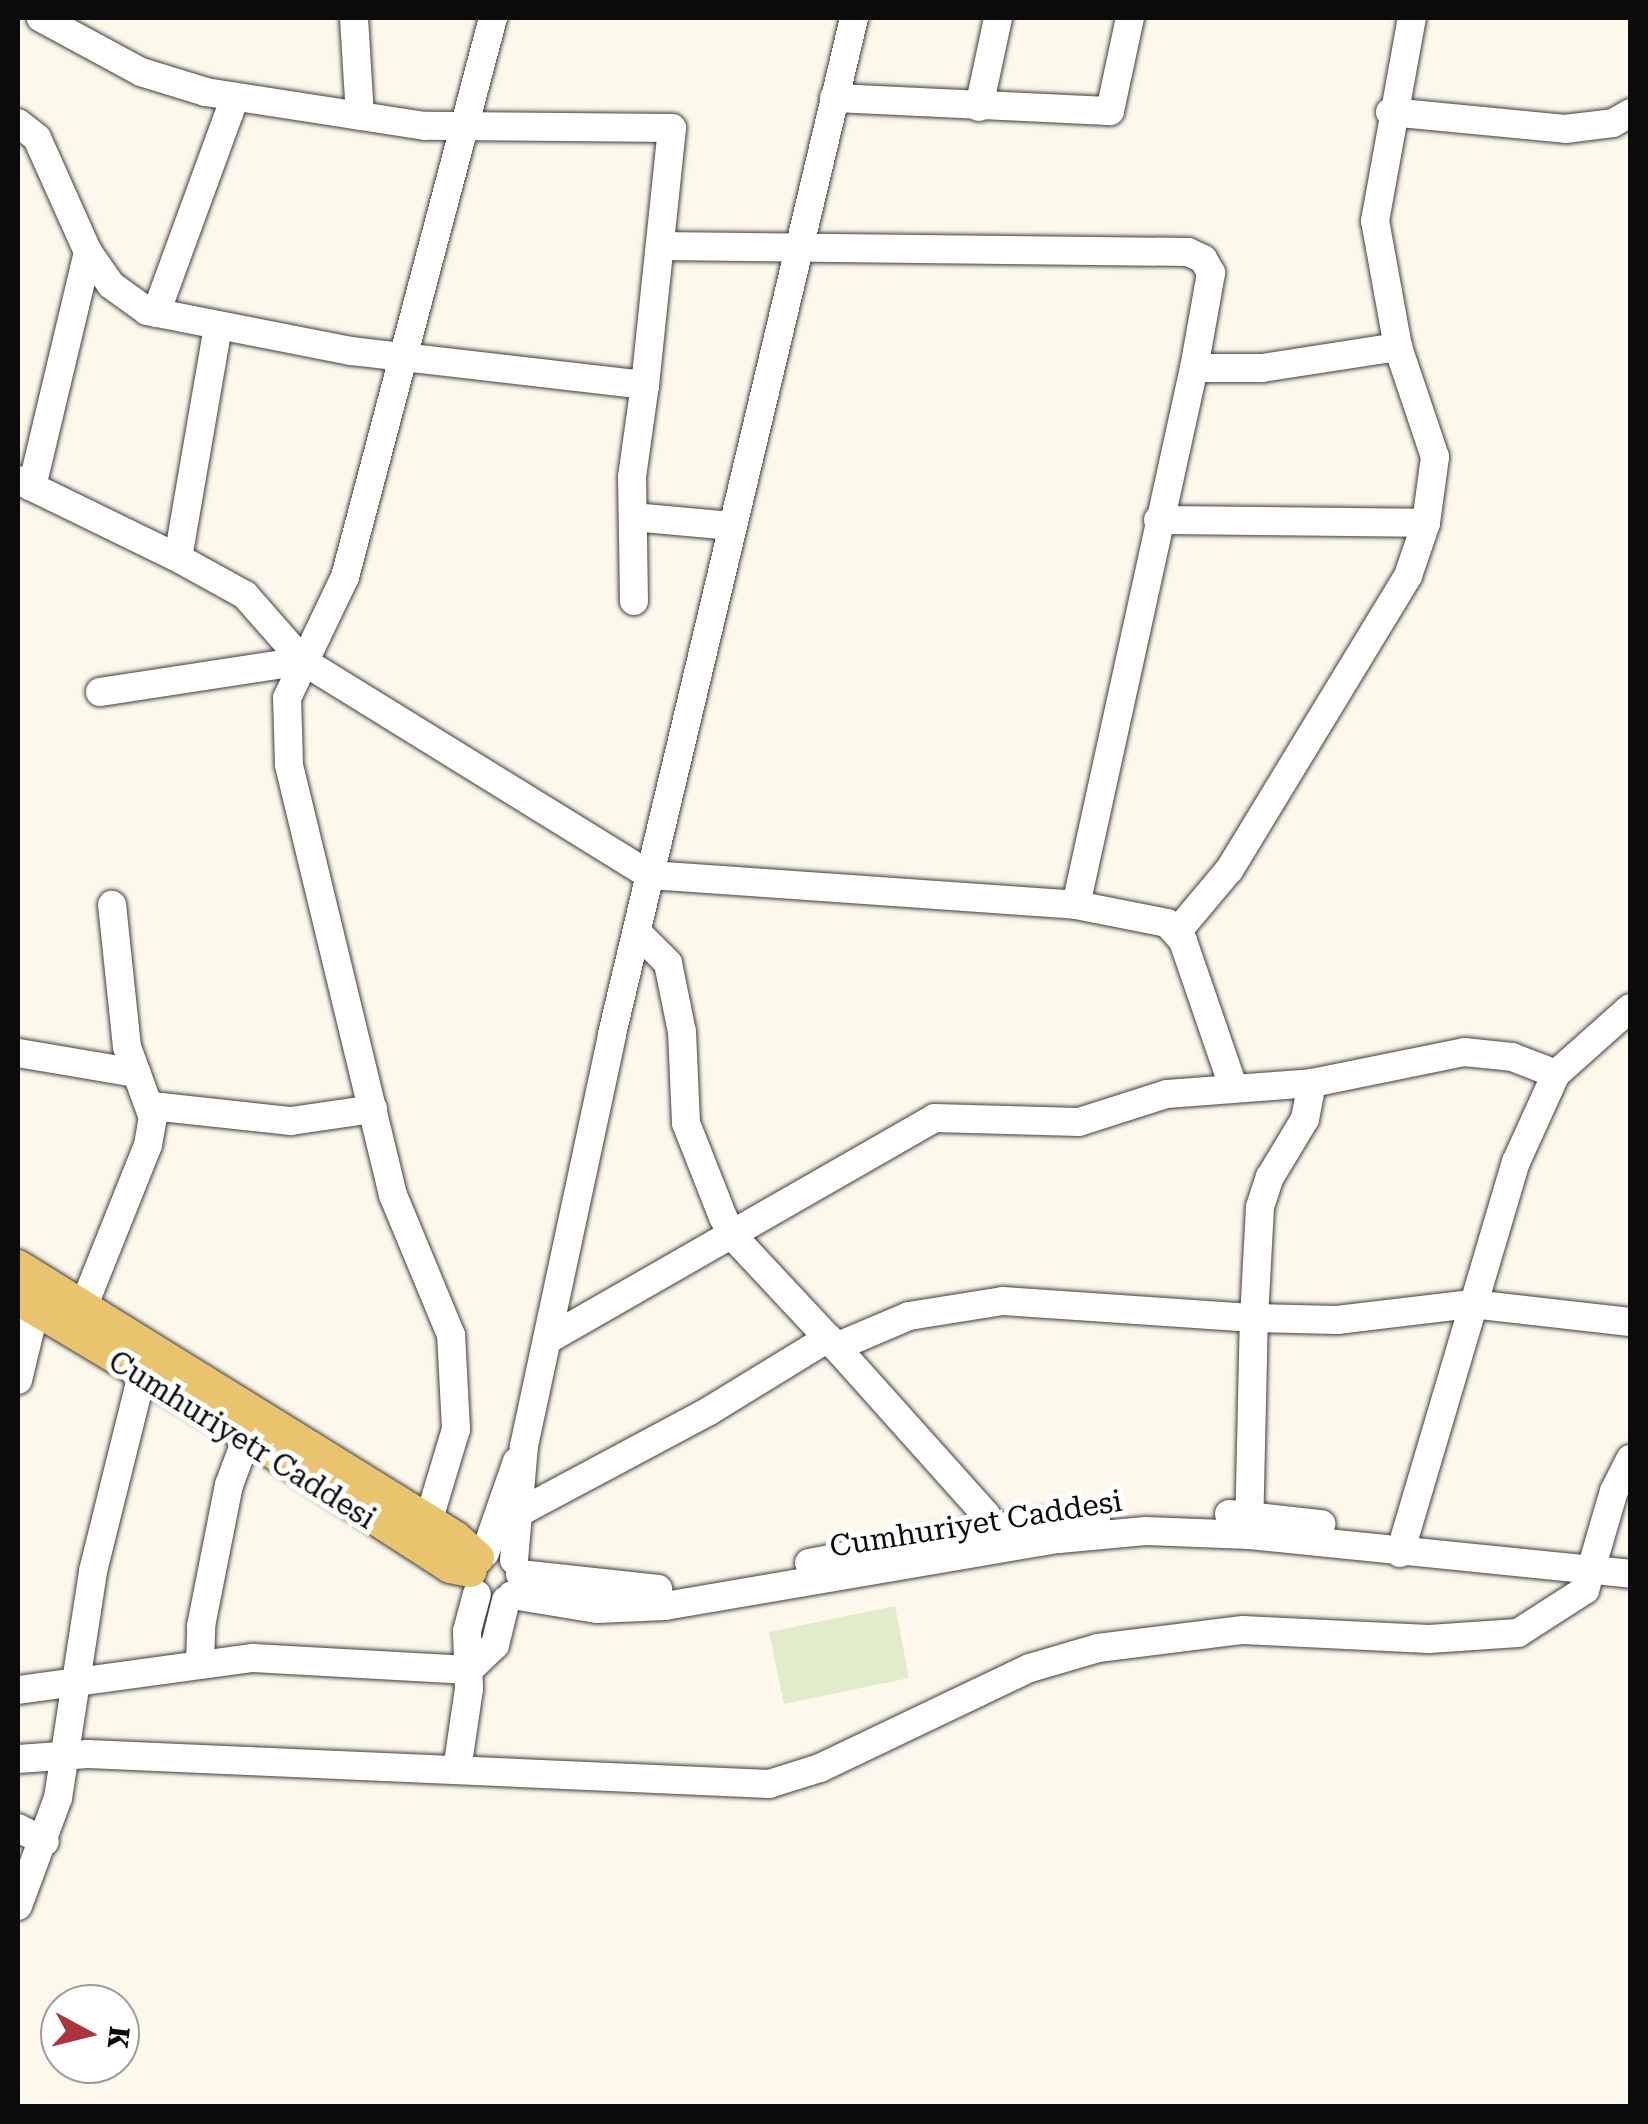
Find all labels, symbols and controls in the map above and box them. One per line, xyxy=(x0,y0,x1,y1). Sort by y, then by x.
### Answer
street label: Cumhuriyetr Caddesi xyxy=(102,1343,382,1537)
street label: Cumhuriyet Caddesi xyxy=(827,1483,1125,1565)
north arrow xyxy=(40,1984,140,2084)
text: K xyxy=(101,2025,136,2050)

